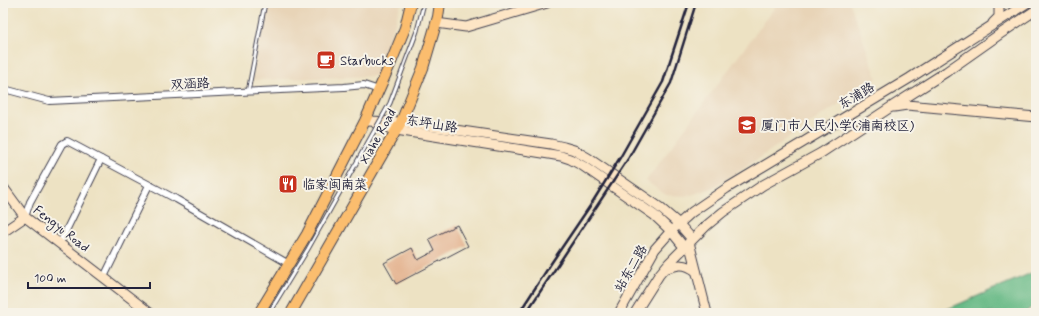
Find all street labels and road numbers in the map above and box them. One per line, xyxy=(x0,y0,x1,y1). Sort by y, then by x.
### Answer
street label: 双涵路 xyxy=(170,75,210,94)
street label: 东浦路 xyxy=(836,79,878,114)
street label: Xiahe Road xyxy=(356,106,400,167)
street label: 东坪山路 xyxy=(405,112,459,137)
street label: Fengyu Road xyxy=(29,202,93,257)
street label: 站东二路 xyxy=(611,242,652,296)

